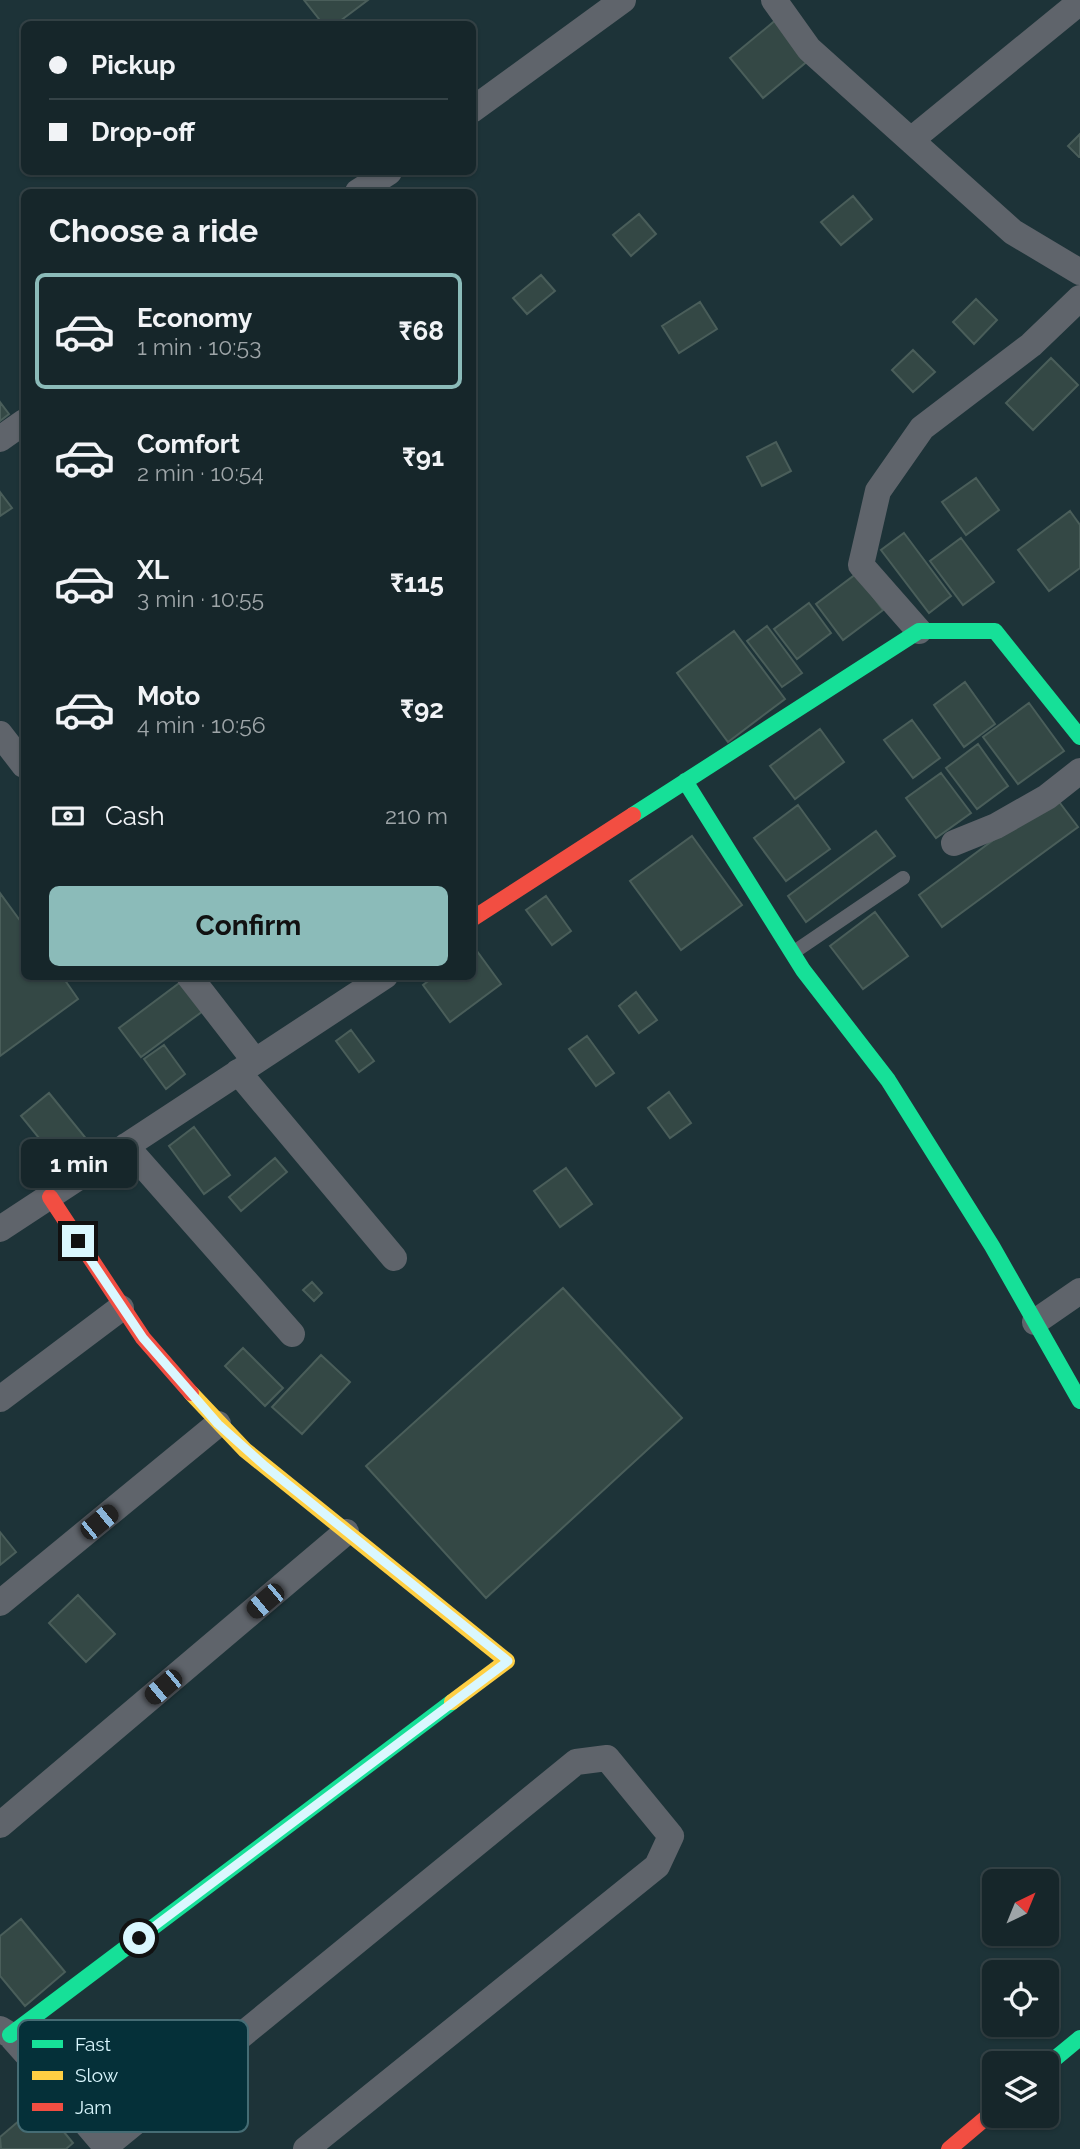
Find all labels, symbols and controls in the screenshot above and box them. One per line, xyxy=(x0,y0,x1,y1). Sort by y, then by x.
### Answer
text: Pickup xyxy=(91,50,176,80)
text: Drop-off xyxy=(91,117,195,147)
text: Choose a ride xyxy=(49,212,258,249)
icon: car xyxy=(53,300,116,363)
text: Economy xyxy=(137,303,252,333)
text: ₹68 xyxy=(399,316,444,346)
text: 1 min · 10:53 xyxy=(137,333,261,360)
icon: car xyxy=(53,426,116,489)
text: Comfort xyxy=(137,429,240,459)
text: ₹91 xyxy=(402,442,444,472)
text: 2 min · 10:54 xyxy=(137,459,264,486)
icon: car xyxy=(53,552,116,615)
text: XL xyxy=(137,555,169,585)
text: ₹115 xyxy=(390,568,444,598)
text: 3 min · 10:55 xyxy=(137,585,264,612)
icon: car xyxy=(53,678,116,741)
text: Moto xyxy=(137,681,200,711)
text: ₹92 xyxy=(400,694,444,724)
text: 4 min · 10:56 xyxy=(137,711,266,738)
icon: cash xyxy=(49,797,87,835)
text: Cash xyxy=(105,801,165,831)
text: 210 m xyxy=(385,802,448,829)
button: Confirm xyxy=(49,886,448,966)
callout: 1 min xyxy=(20,1140,136,1188)
text: 1 min xyxy=(50,1150,108,1177)
route end xyxy=(62,1225,94,1257)
car xyxy=(77,1501,122,1543)
car xyxy=(243,1579,288,1623)
car xyxy=(141,1665,186,1709)
north arrow xyxy=(982,1869,1059,1946)
map controls xyxy=(982,1869,1059,2128)
route start xyxy=(123,1922,155,1954)
button: locate xyxy=(982,1960,1059,2037)
legend xyxy=(18,2020,248,2132)
text: Fast xyxy=(75,2033,111,2055)
button: layers xyxy=(982,2051,1059,2128)
text: Slow xyxy=(75,2064,119,2086)
text: Jam xyxy=(75,2096,112,2118)

